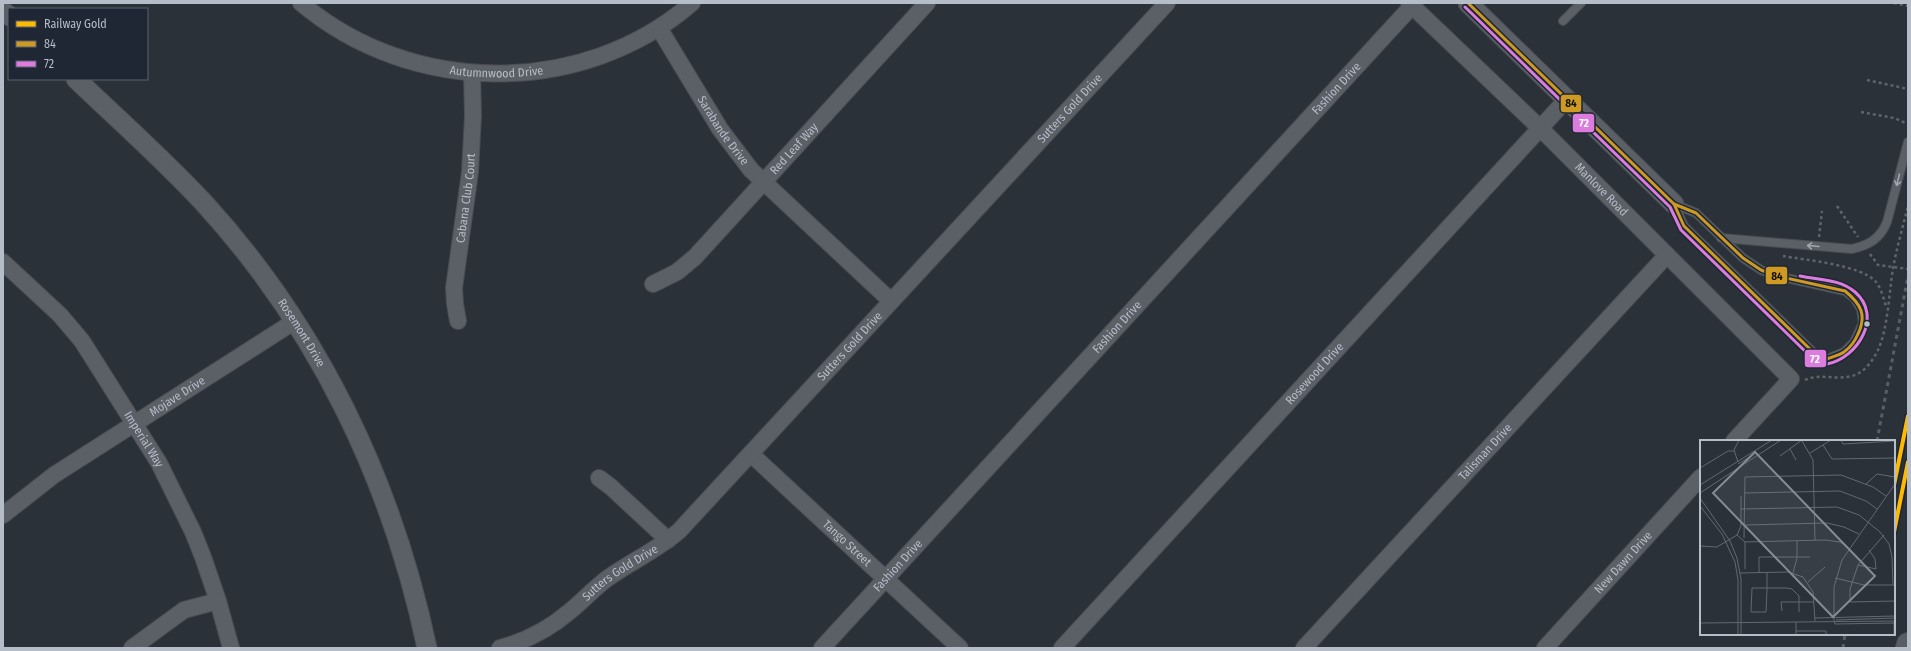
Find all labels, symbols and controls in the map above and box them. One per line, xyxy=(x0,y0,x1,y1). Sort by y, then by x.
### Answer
legend xyxy=(8,8,148,80)
text: Railway Gold xyxy=(44,17,107,31)
text: 84 xyxy=(44,37,56,51)
text: 72 xyxy=(44,57,54,71)
street label: Fashion Drive xyxy=(1309,59,1364,117)
street label: Autumnwood Drive xyxy=(449,63,544,81)
street label: Sutters Gold Drive xyxy=(1034,71,1105,146)
street label: Sarabande Drive xyxy=(695,93,752,168)
line badge: 84 xyxy=(1560,94,1582,113)
text: 84 xyxy=(1565,97,1577,110)
line badge: 72 xyxy=(1572,113,1595,133)
text: 72 xyxy=(1579,117,1589,130)
street label: Red Leaf Way xyxy=(767,120,821,177)
street label: Cabana Club Court xyxy=(453,153,478,244)
street label: Manlove Road xyxy=(1572,160,1631,219)
one-way arrow xyxy=(1894,173,1902,186)
one-way arrow xyxy=(1807,243,1820,250)
line badge: 84 xyxy=(1765,266,1788,285)
text: 84 xyxy=(1771,270,1783,283)
street label: Rosemont Drive xyxy=(275,296,328,370)
street label: Fashion Drive xyxy=(1090,298,1144,356)
street label: Sutters Gold Drive xyxy=(814,309,885,384)
unlabelled marker xyxy=(1862,319,1872,329)
street label: Rosewood Drive xyxy=(1283,340,1346,407)
line badge: 72 xyxy=(1804,349,1827,368)
text: 72 xyxy=(1810,353,1820,366)
street label: Mojave Drive xyxy=(147,373,208,419)
street label: Imperial Way xyxy=(121,409,167,470)
street label: Talisman Drive xyxy=(1456,421,1515,483)
inset map xyxy=(1700,440,1895,635)
street label: Tango Street xyxy=(820,517,874,569)
street label: New Dawn Drive xyxy=(1591,528,1655,596)
street label: Fashion Drive xyxy=(870,537,925,594)
street label: Sutters Gold Drive xyxy=(579,542,660,604)

